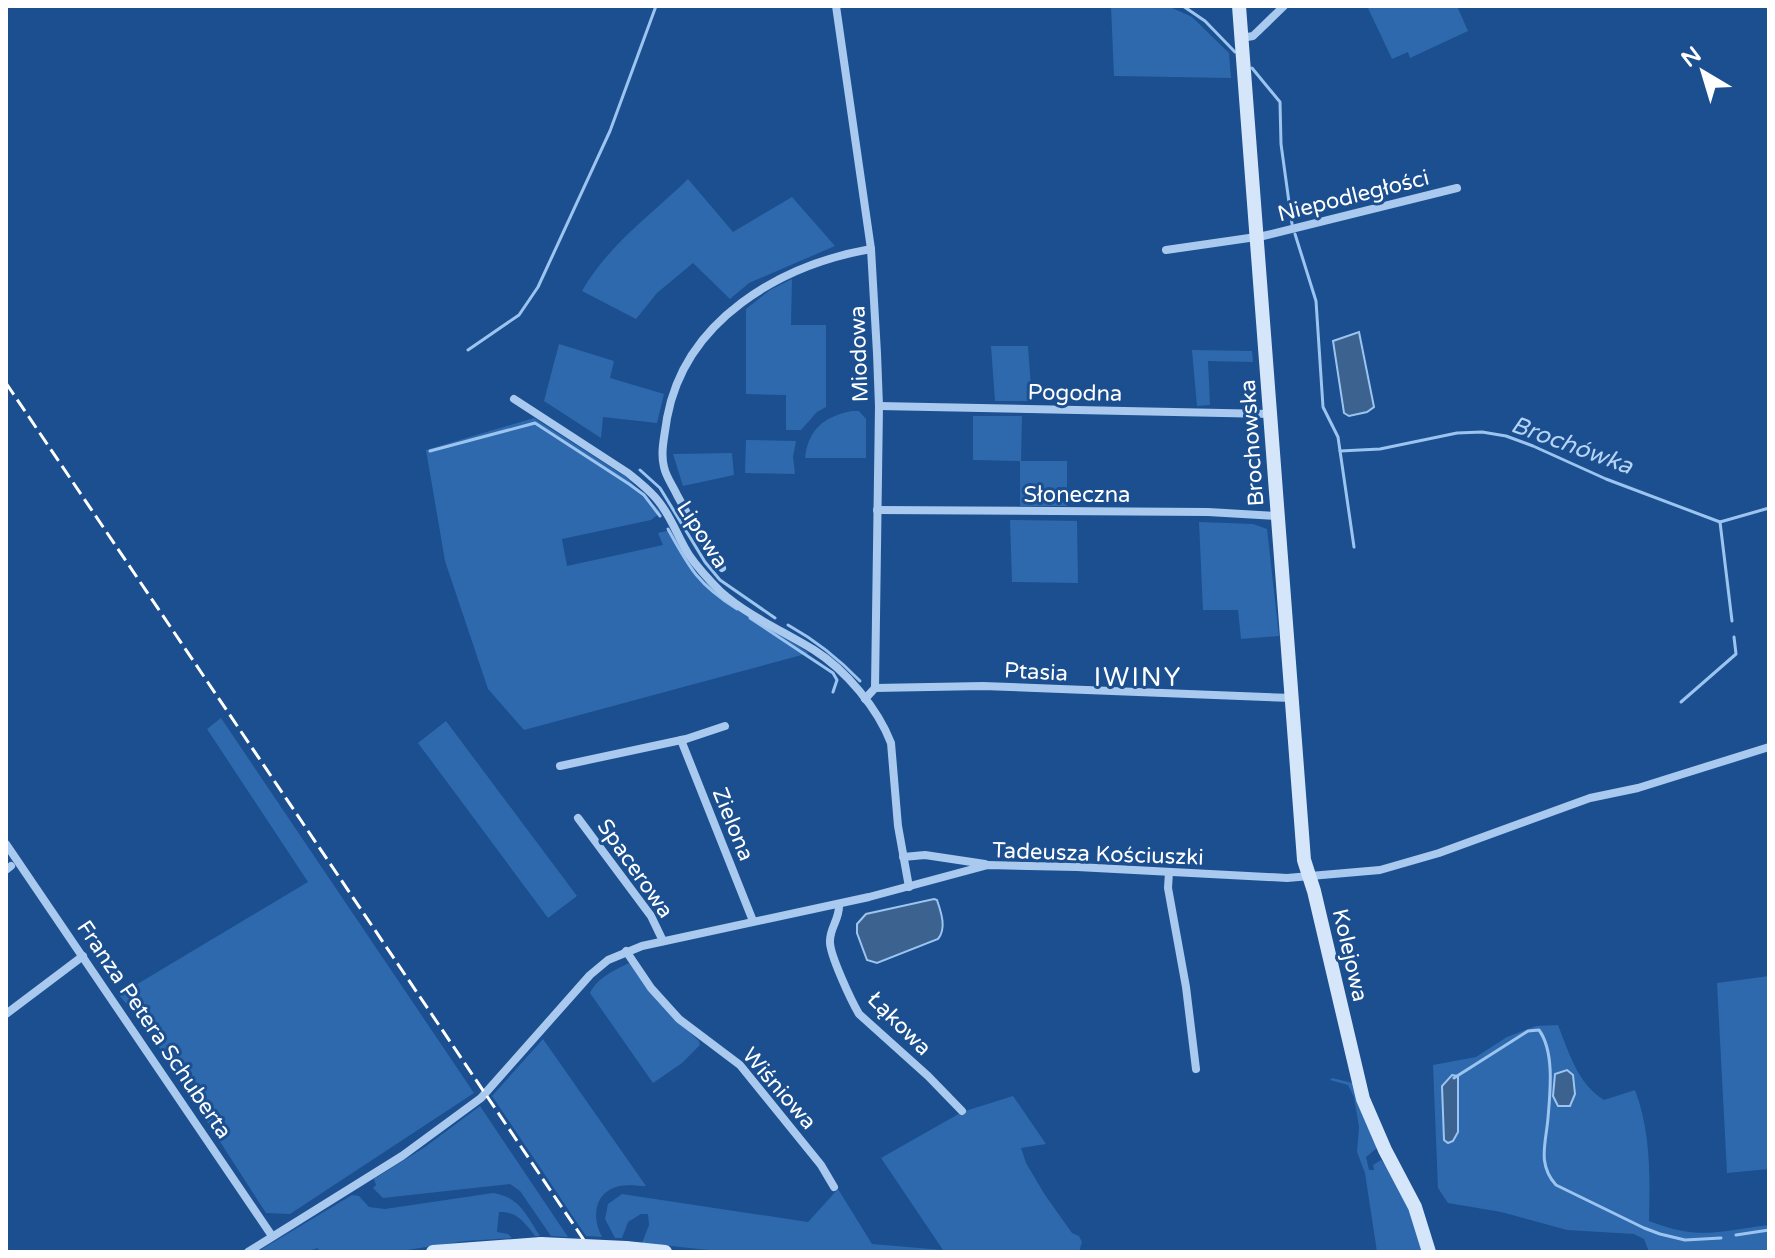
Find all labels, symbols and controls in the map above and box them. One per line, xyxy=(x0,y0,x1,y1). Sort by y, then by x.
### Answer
north arrow xyxy=(1663,32,1743,112)
text: N xyxy=(1676,41,1706,73)
street label: Niepodległości xyxy=(1275,165,1432,227)
street label: Miodowa xyxy=(844,305,874,403)
street label: Pogodna xyxy=(1027,379,1123,407)
street label: Brochowska xyxy=(1235,379,1269,507)
water label: Brochówka xyxy=(1507,410,1637,481)
street label: Słoneczna xyxy=(1024,482,1130,508)
street label: Lipowa xyxy=(671,496,733,573)
street label: Ptasia xyxy=(1003,657,1069,687)
district label: IWINY xyxy=(1094,662,1182,693)
street label: Zielona xyxy=(707,784,759,865)
street label: Spacerowa xyxy=(592,814,679,923)
street label: Tadeusza Kościuszki xyxy=(992,837,1204,871)
street label: Kolejowa xyxy=(1327,906,1373,1004)
street label: Franza Petera Schuberta xyxy=(71,915,237,1144)
street label: Łąkowa xyxy=(862,986,937,1061)
street label: Wiśniowa xyxy=(737,1042,822,1135)

